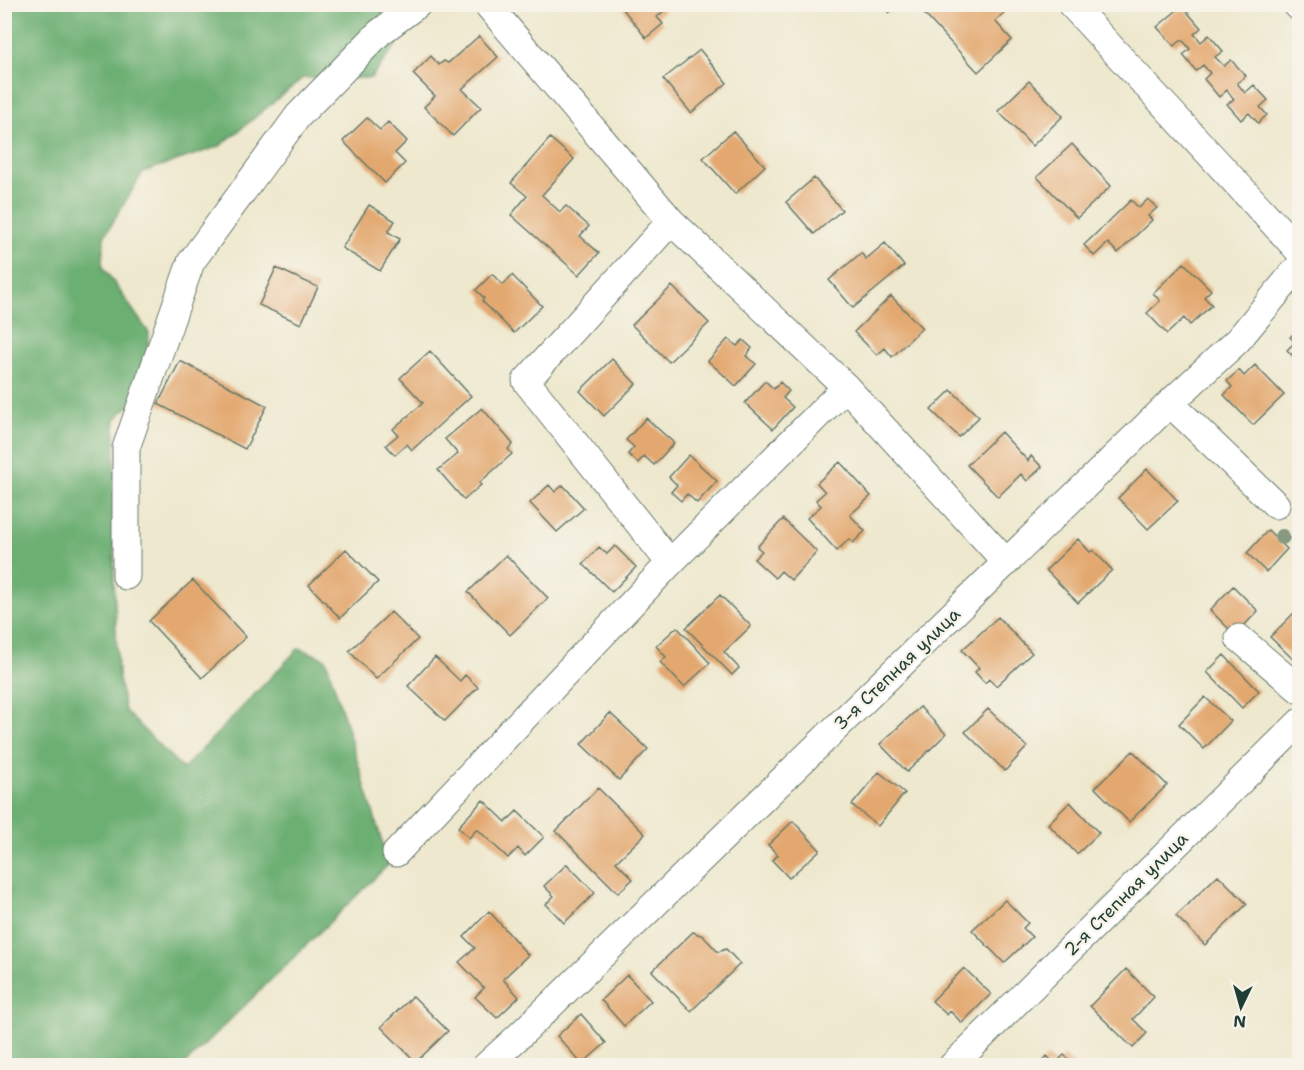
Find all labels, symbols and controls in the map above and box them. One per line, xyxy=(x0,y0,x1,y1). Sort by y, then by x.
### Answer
street label: 3-я Степная улица xyxy=(829,602,965,736)
street label: 2-я Степная улица xyxy=(1059,827,1193,961)
north arrow xyxy=(1211,977,1271,1037)
text: N xyxy=(1233,1010,1247,1032)

